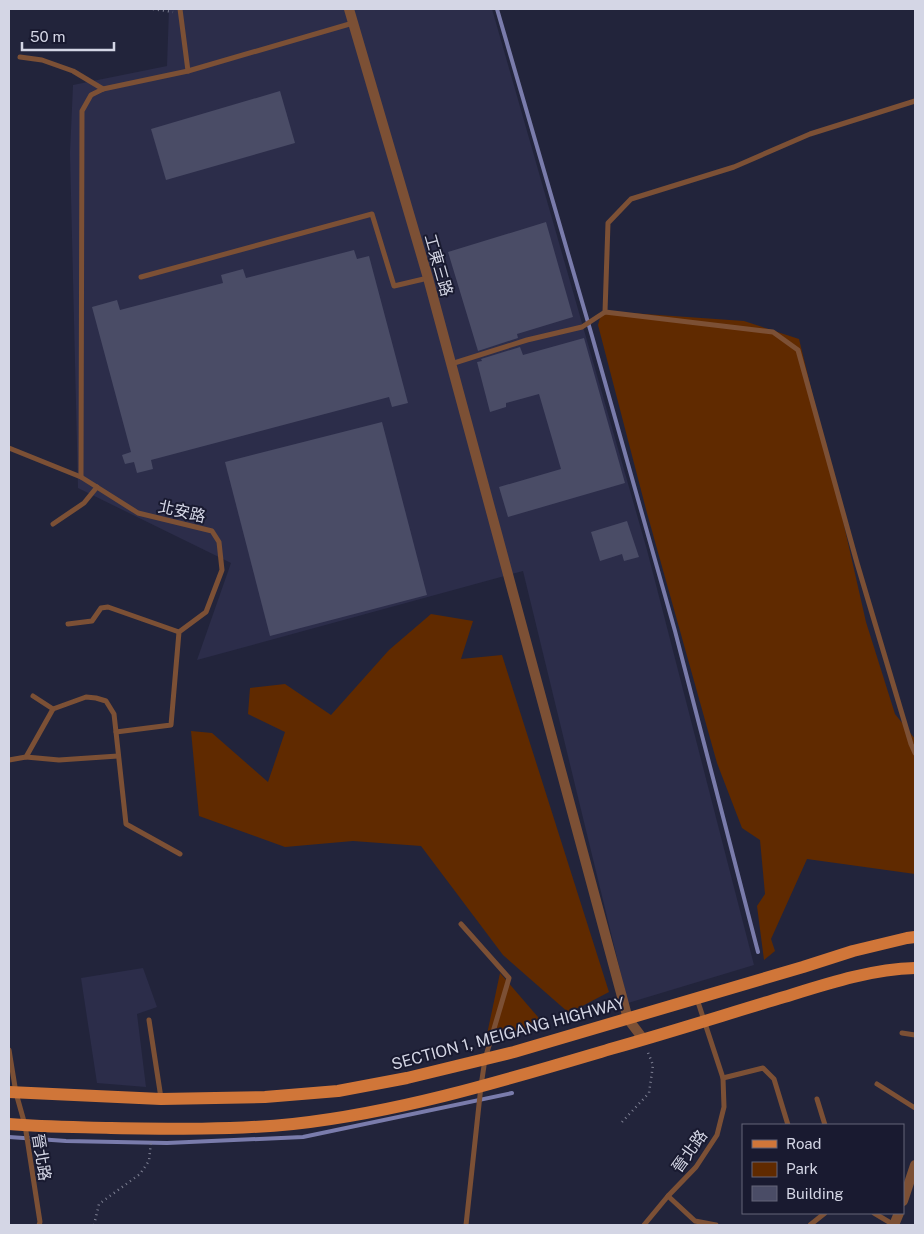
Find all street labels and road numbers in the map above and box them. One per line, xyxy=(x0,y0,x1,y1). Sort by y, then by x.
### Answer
street label: 工東三路 xyxy=(421,232,456,299)
street label: 北安路 xyxy=(156,497,207,526)
street label: SECTION 1, MEIGANG HIGHWAY xyxy=(389,993,627,1074)
street label: 晉北路 xyxy=(668,1126,711,1176)
street label: 晉北路 xyxy=(28,1132,55,1182)

